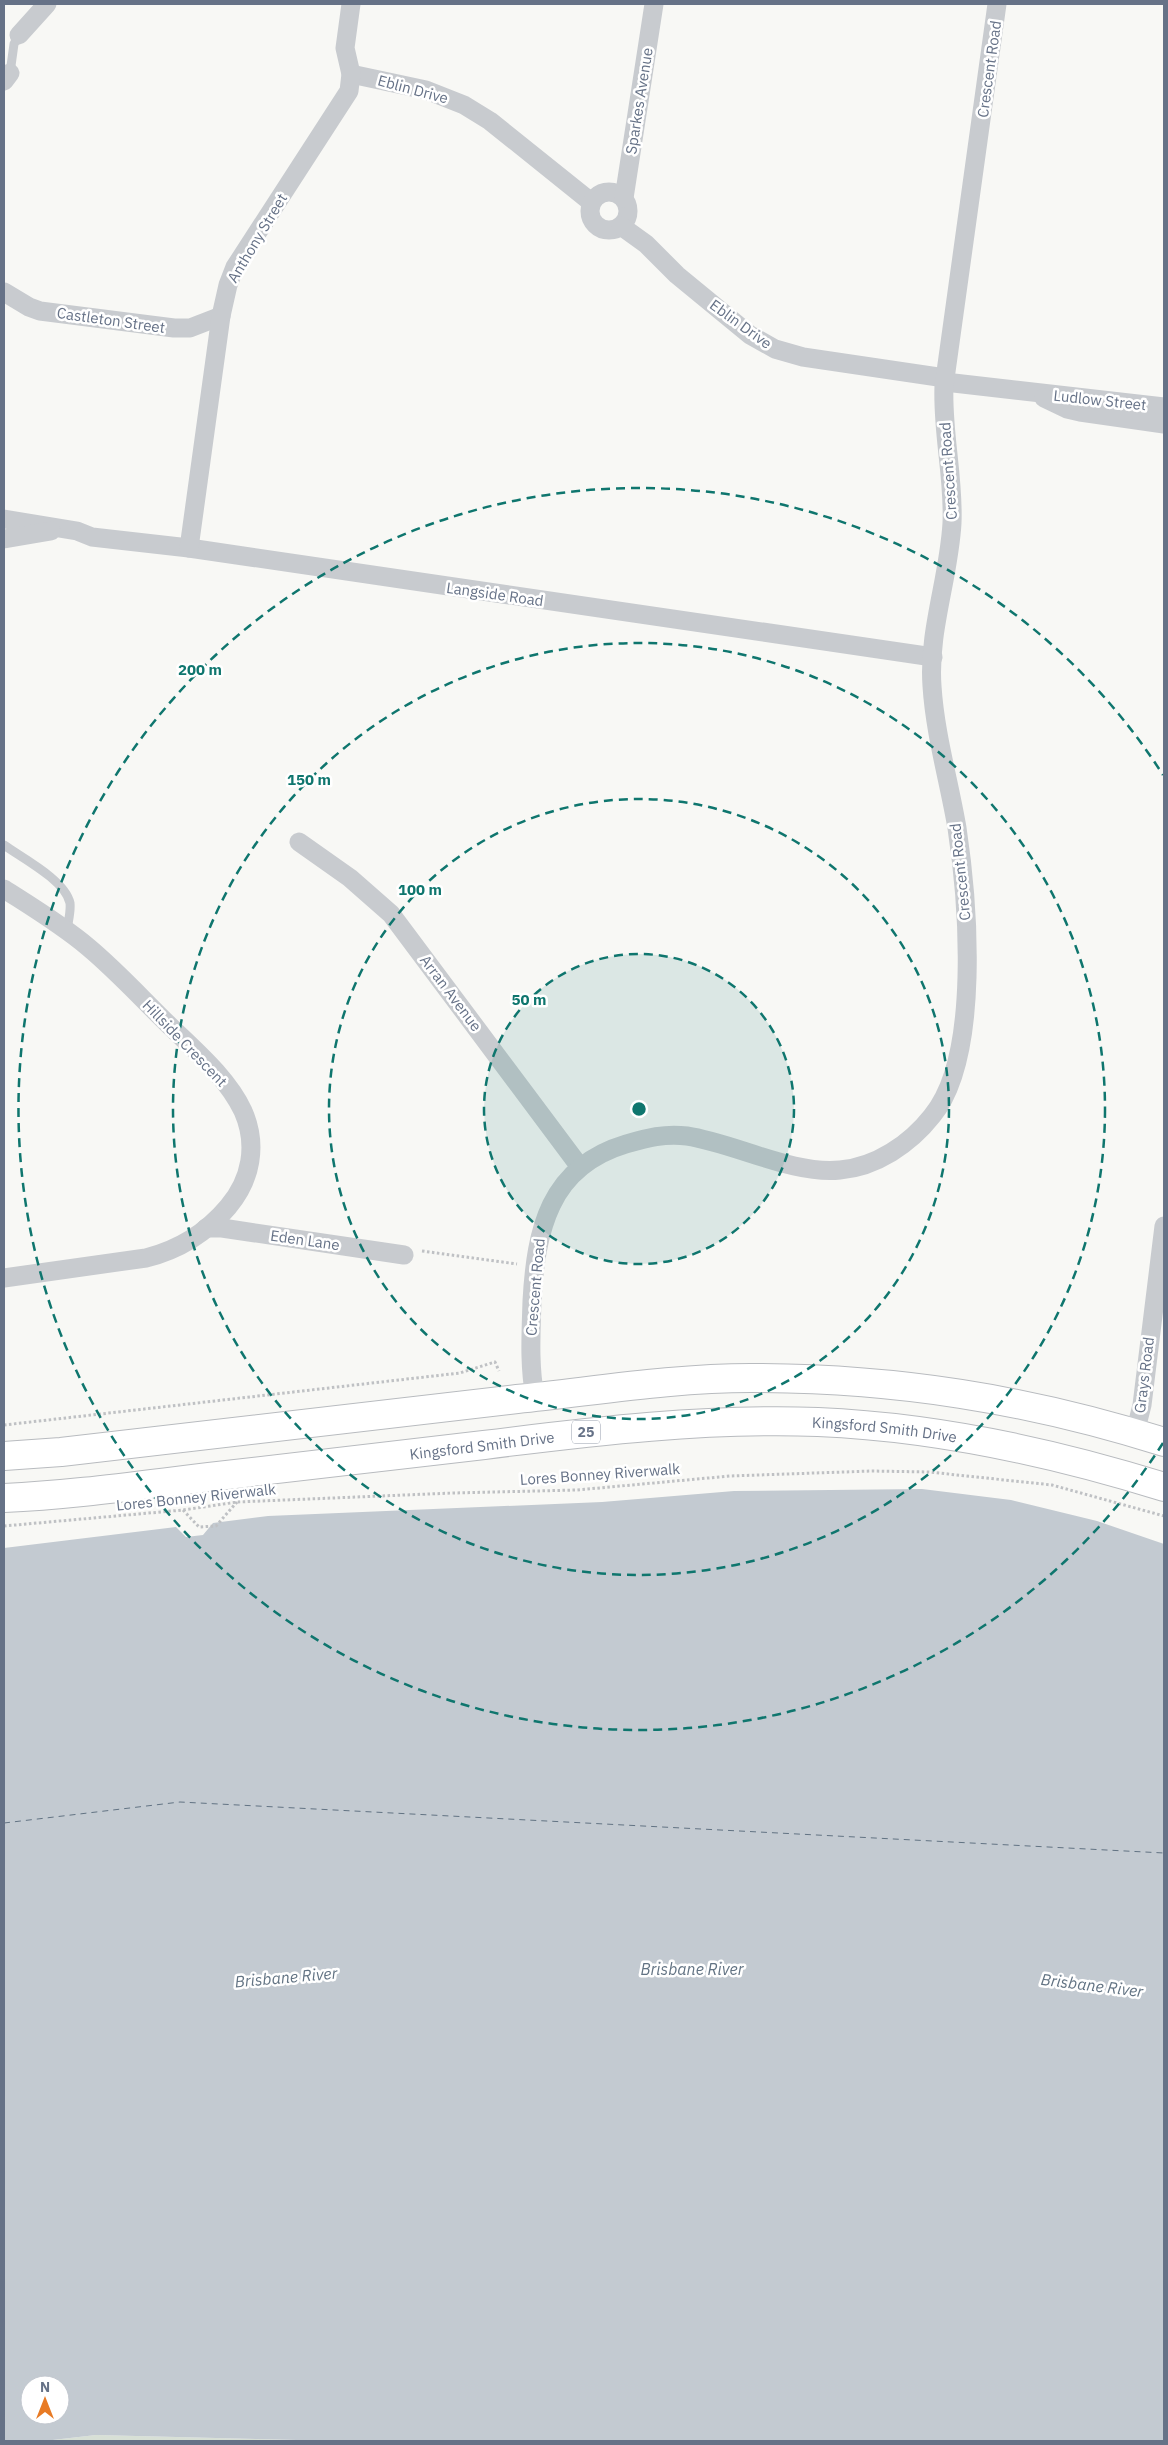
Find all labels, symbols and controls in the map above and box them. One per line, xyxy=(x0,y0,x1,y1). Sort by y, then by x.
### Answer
street label: Crescent Road xyxy=(973,19,1005,119)
street label: Sparkes Avenue xyxy=(621,46,657,156)
street label: Eblin Drive xyxy=(376,70,450,108)
street label: Anthony Street xyxy=(223,190,291,286)
street label: Eblin Drive xyxy=(706,295,776,353)
street label: Castleton Street xyxy=(56,303,166,337)
street label: Ludlow Street xyxy=(1053,386,1147,414)
street label: Crescent Road xyxy=(935,422,961,520)
street label: Langside Road xyxy=(445,578,545,610)
text: 200 m xyxy=(178,660,222,679)
text: 150 m xyxy=(287,770,331,789)
street label: Crescent Road xyxy=(945,822,975,922)
text: 100 m xyxy=(398,880,442,899)
street label: Arran Avenue xyxy=(416,951,486,1035)
text: 50 m xyxy=(512,990,546,1009)
street label: Hillside Crescent xyxy=(139,995,231,1091)
centre of rings xyxy=(630,1100,648,1118)
street label: Eden Lane xyxy=(269,1226,341,1254)
street label: Crescent Road xyxy=(521,1237,549,1337)
street label: Grays Road xyxy=(1130,1336,1158,1414)
street label: Kingsford Smith Drive xyxy=(812,1412,958,1446)
road number: 25 xyxy=(572,1420,600,1444)
street label: Kingsford Smith Drive xyxy=(409,1427,555,1463)
street label: Lores Bonney Riverwalk xyxy=(519,1459,681,1489)
street label: Lores Bonney Riverwalk xyxy=(115,1479,277,1515)
water label: Brisbane River xyxy=(641,1959,745,1979)
water label: Brisbane River xyxy=(234,1962,339,1991)
water label: Brisbane River xyxy=(1040,1969,1145,2001)
north arrow xyxy=(20,2375,70,2425)
text: N xyxy=(40,2378,50,2396)

